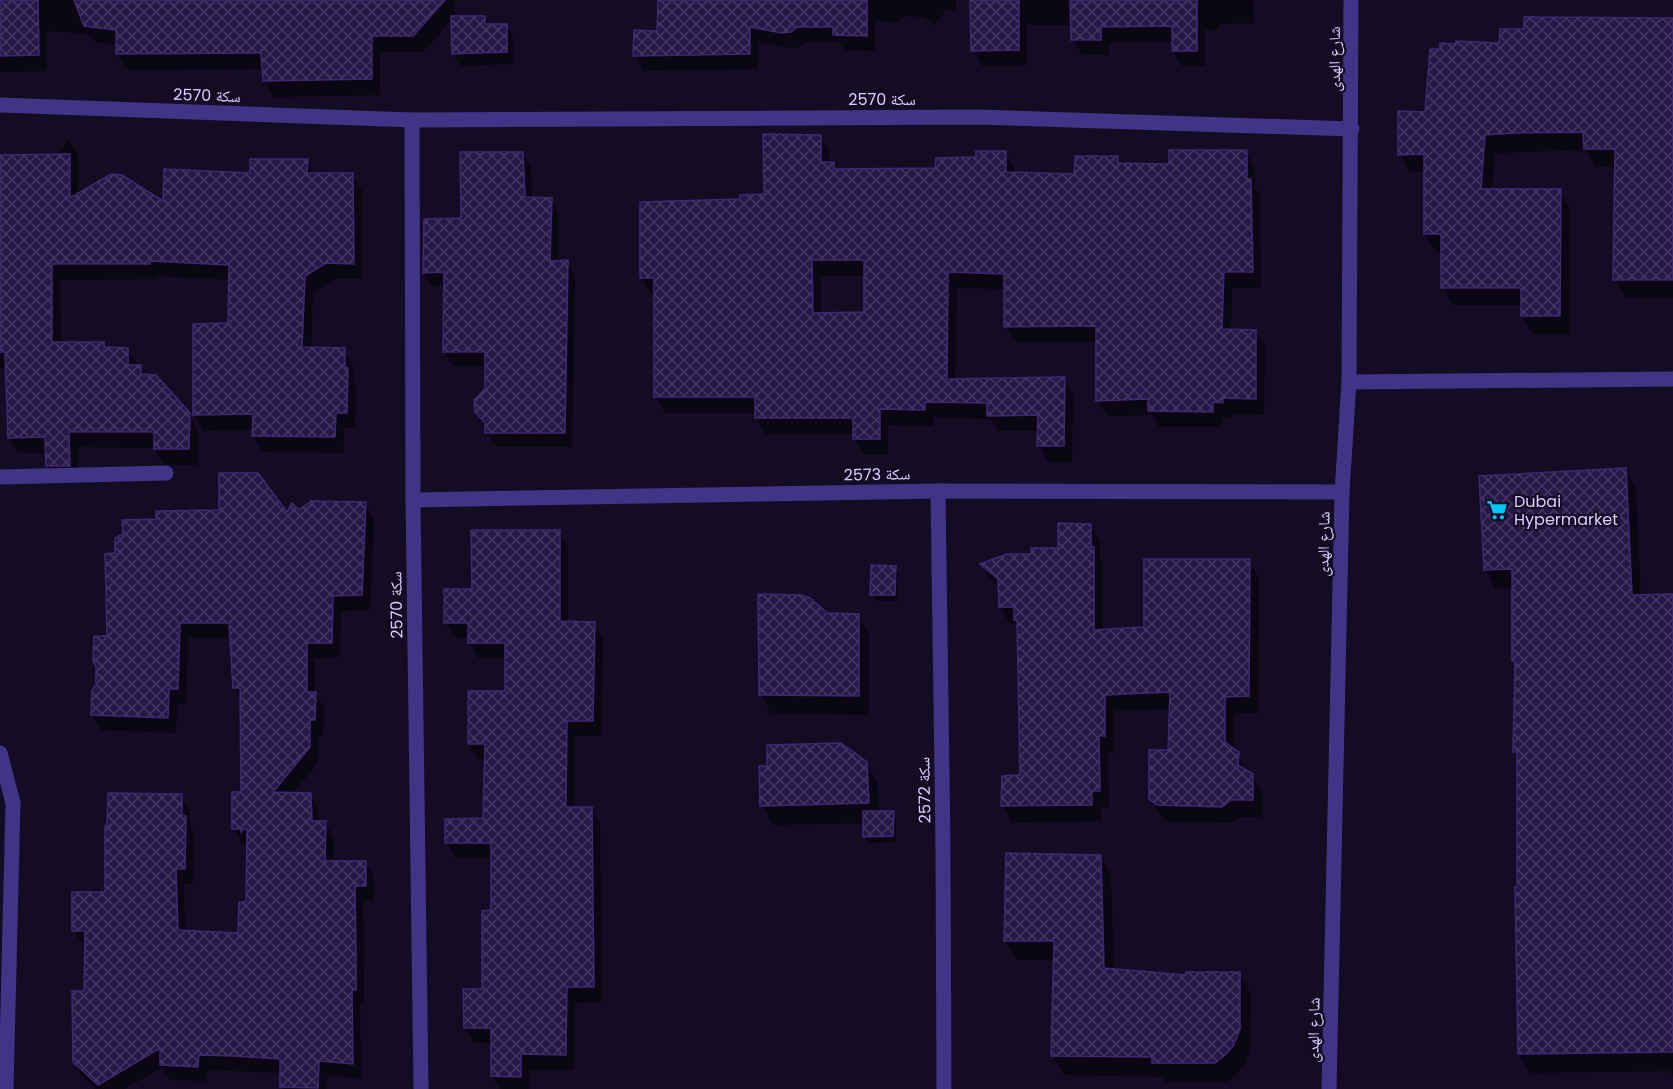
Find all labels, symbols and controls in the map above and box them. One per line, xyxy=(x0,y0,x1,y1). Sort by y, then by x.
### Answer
street label: شارع الهدى xyxy=(1323,26,1346,92)
street label: سكة 2570 xyxy=(173,83,241,108)
street label: سكة 2570 xyxy=(848,88,916,111)
street label: سكة 2573 xyxy=(843,462,911,487)
place label: Dubai Hypermarket xyxy=(1514,490,1618,531)
supermarket icon: Dubai Hypermarket xyxy=(1485,498,1509,522)
street label: شارع الهدى xyxy=(1311,511,1336,577)
street label: سكة 2570 xyxy=(384,571,409,639)
street label: سكة 2572 xyxy=(912,757,937,823)
street label: شارع الهدى xyxy=(1301,997,1326,1063)

